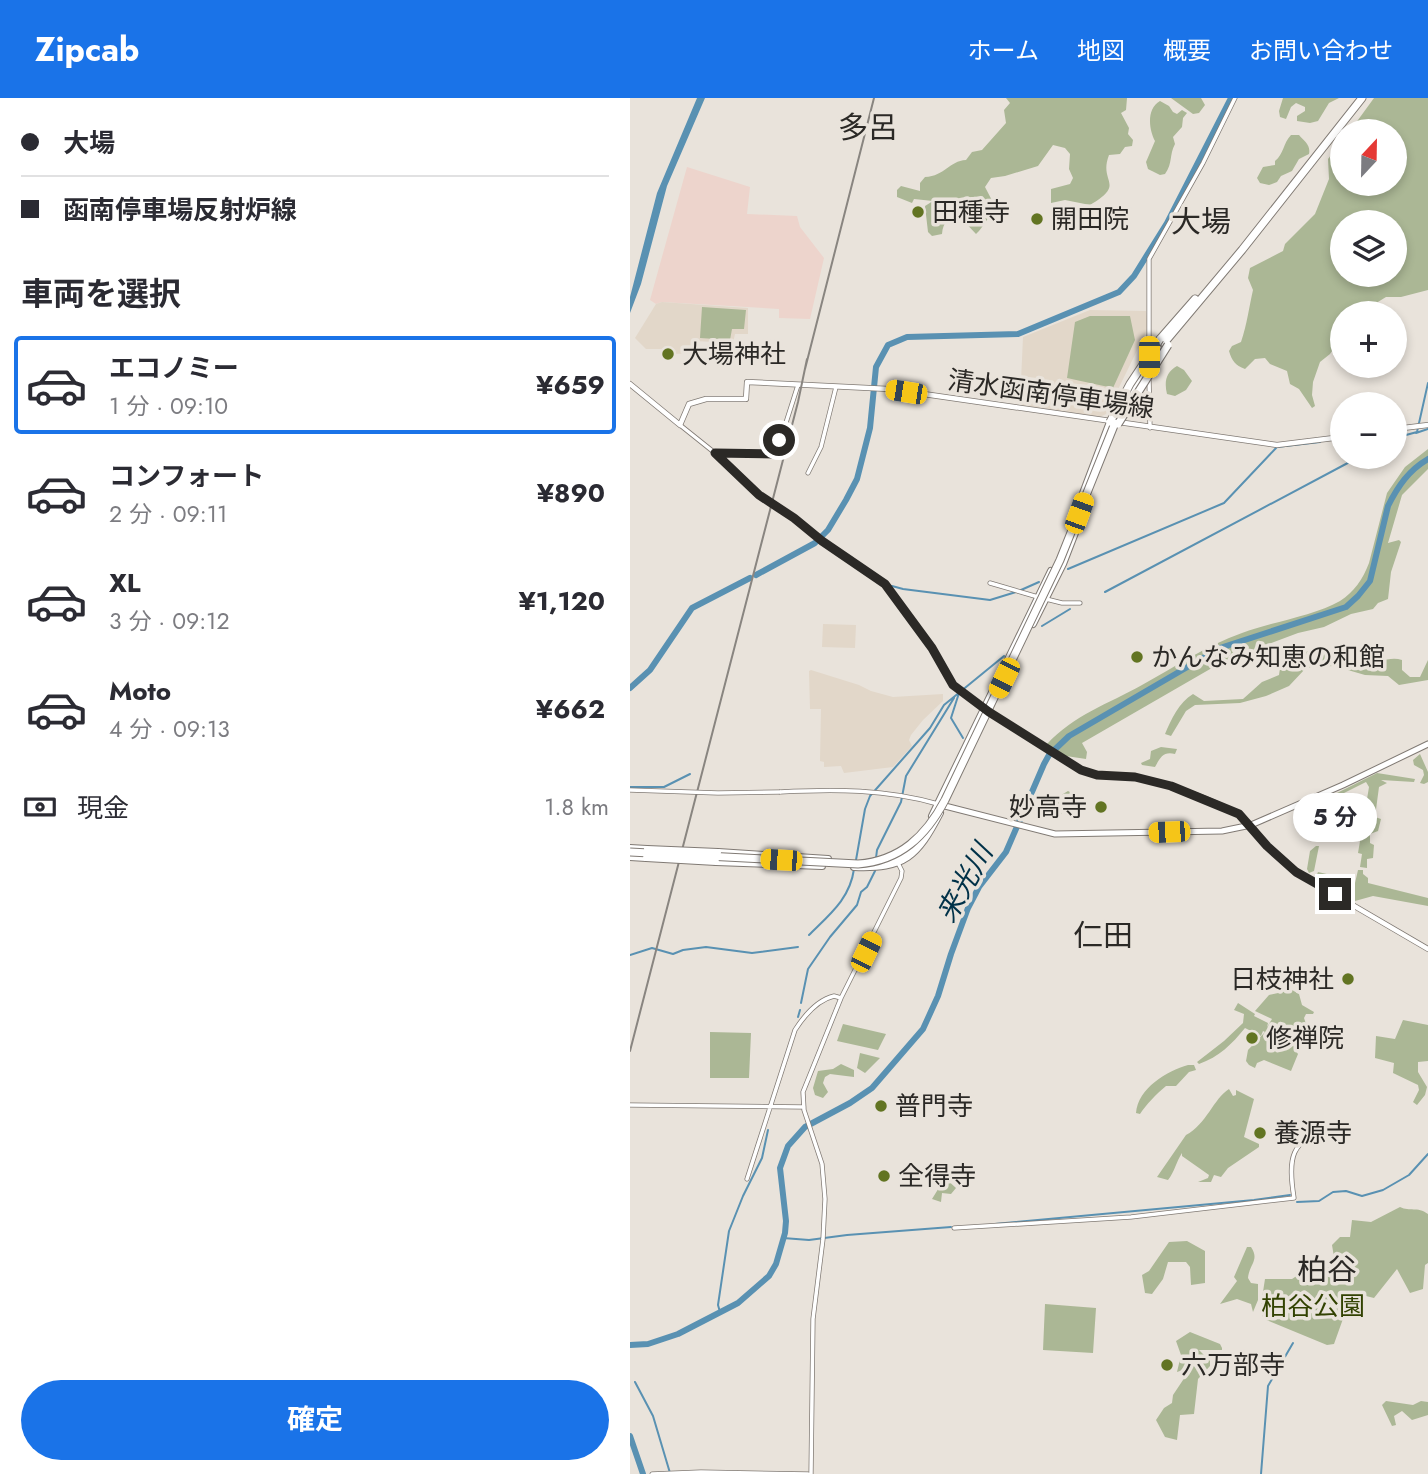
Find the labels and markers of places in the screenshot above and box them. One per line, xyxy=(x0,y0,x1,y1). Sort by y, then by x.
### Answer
place label: 田種寺 xyxy=(932,193,1010,231)
place label: 開田院 xyxy=(1051,200,1129,238)
marker: 田種寺 xyxy=(910,204,926,220)
marker: 開田院 xyxy=(1029,211,1045,227)
place label: 大場神社 xyxy=(682,335,786,373)
marker: 大場神社 xyxy=(660,346,676,362)
place label: かんなみ知恵の和館 xyxy=(1151,638,1385,676)
marker: かんなみ知恵の和館 xyxy=(1129,649,1145,665)
place label: 妙高寺 xyxy=(1009,788,1087,826)
marker: 妙高寺 xyxy=(1093,799,1109,815)
place label: 日枝神社 xyxy=(1230,960,1334,998)
marker: 日枝神社 xyxy=(1340,971,1356,987)
place label: 修禅院 xyxy=(1266,1019,1344,1057)
marker: 修禅院 xyxy=(1244,1030,1260,1046)
place label: 普門寺 xyxy=(895,1087,973,1125)
marker: 普門寺 xyxy=(873,1098,889,1114)
place label: 養源寺 xyxy=(1274,1114,1352,1152)
marker: 養源寺 xyxy=(1252,1125,1268,1141)
place label: 全得寺 xyxy=(898,1157,976,1195)
marker: 全得寺 xyxy=(876,1168,892,1184)
place label: 六万部寺 xyxy=(1181,1346,1285,1384)
marker: 六万部寺 xyxy=(1159,1357,1175,1373)

